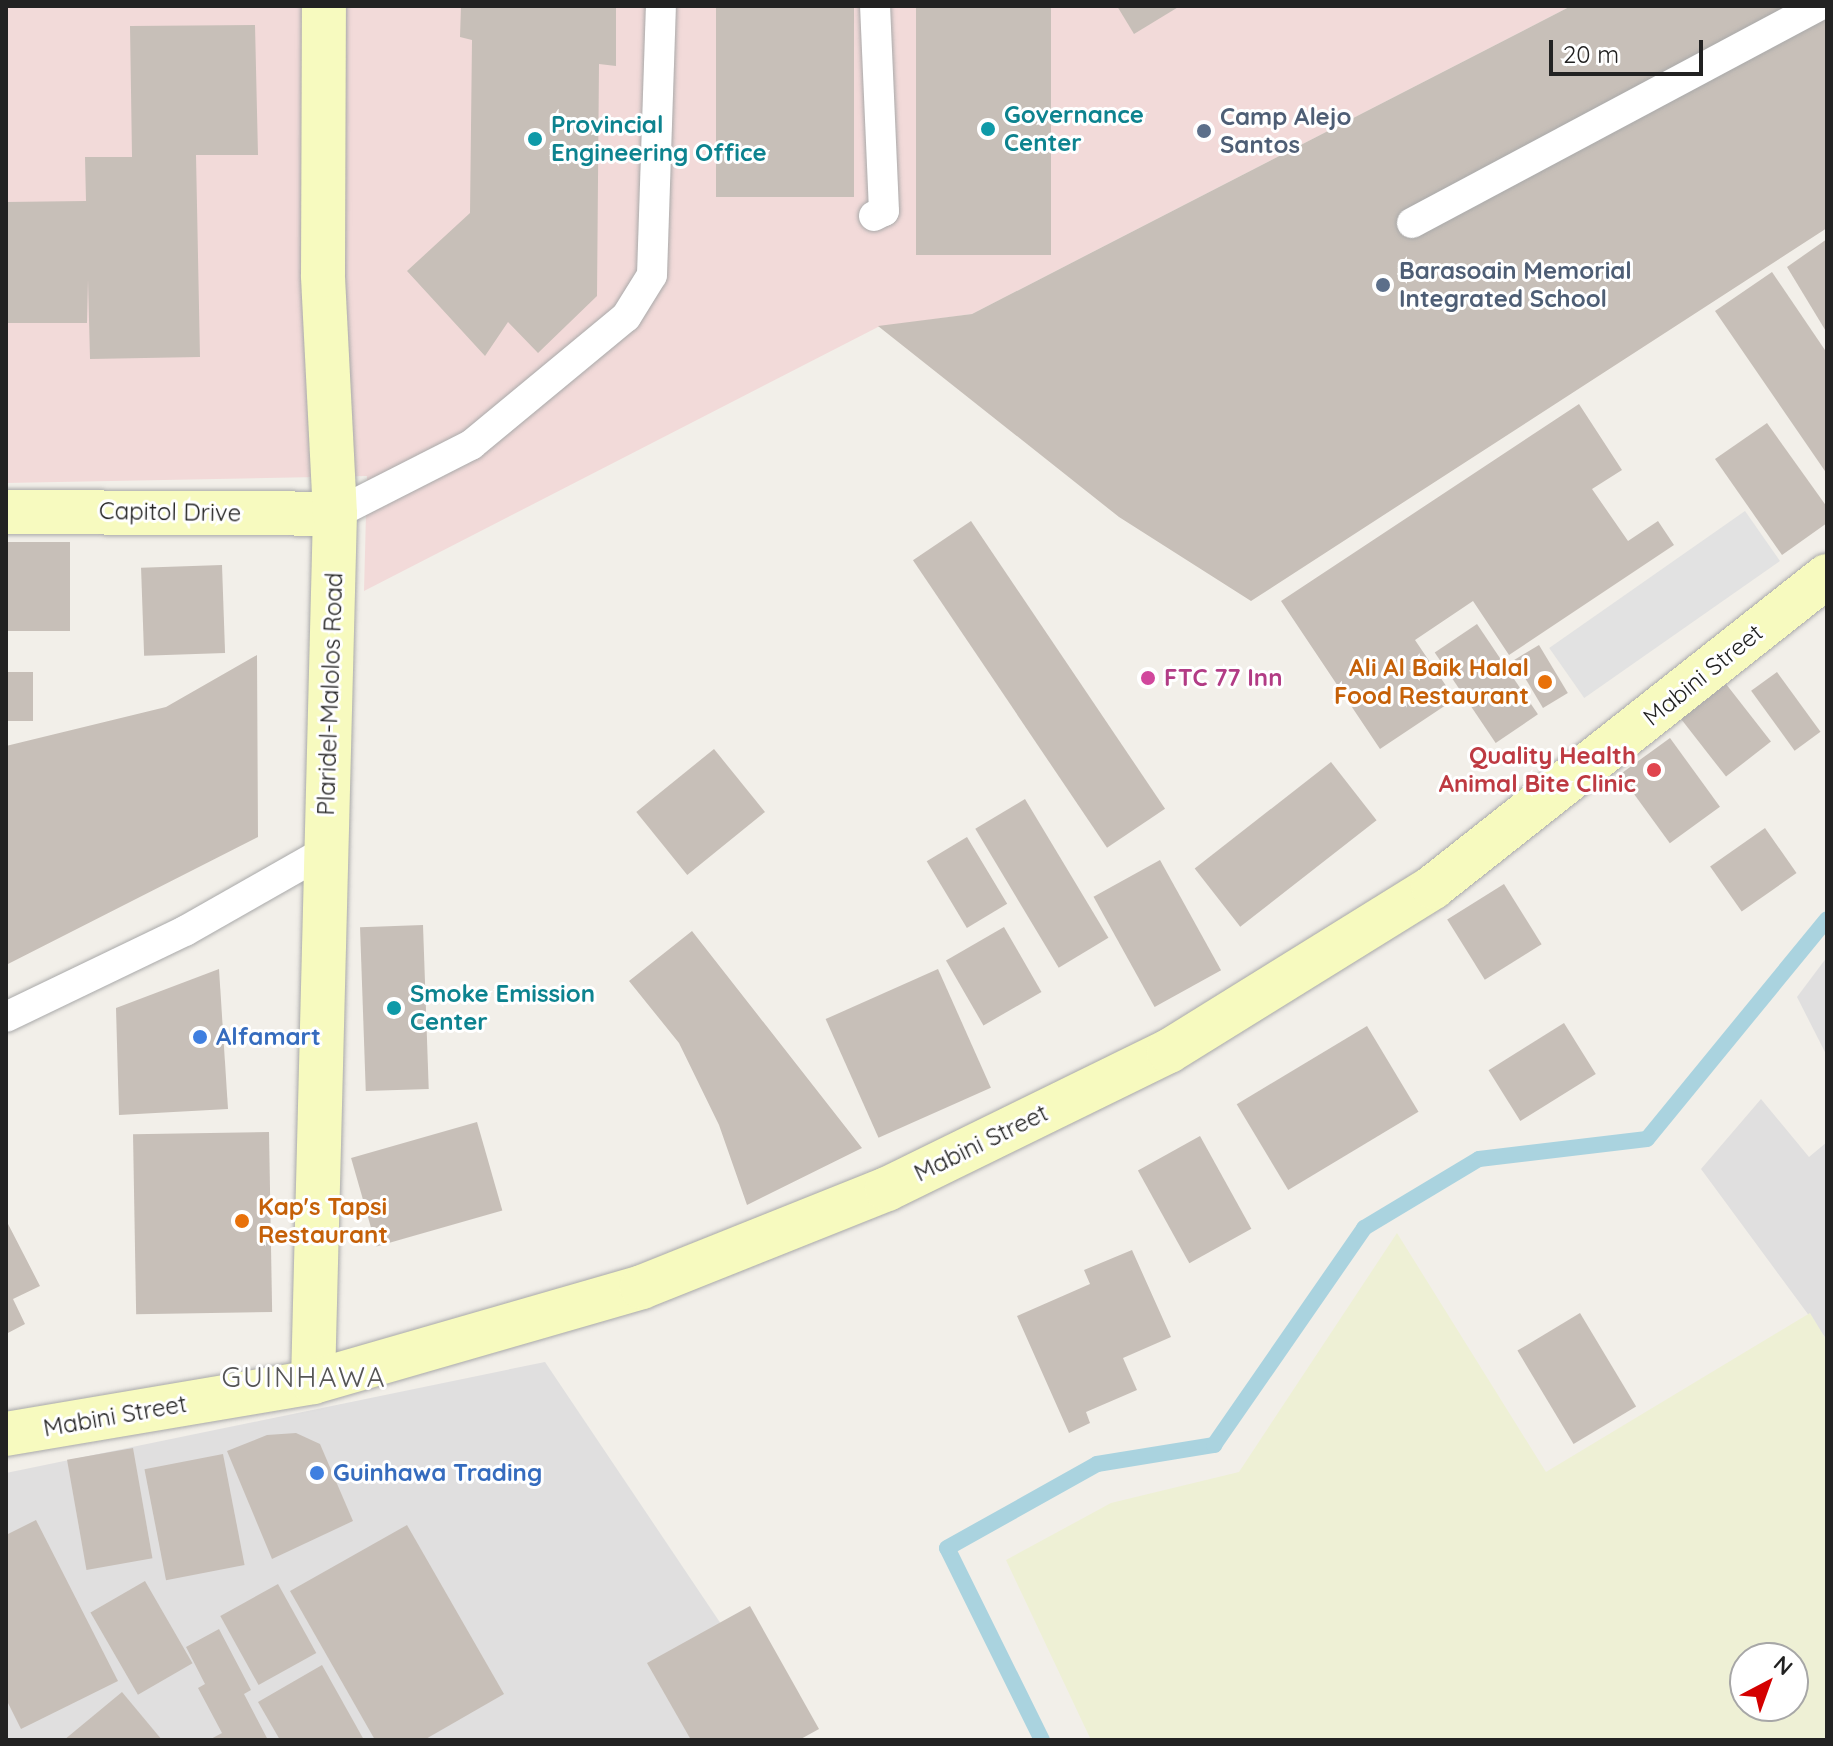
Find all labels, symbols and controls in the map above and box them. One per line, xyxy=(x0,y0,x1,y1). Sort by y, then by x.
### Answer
scale bar xyxy=(1553,24,1707,74)
text: 20 m xyxy=(1563,39,1619,69)
place label: Governance Center xyxy=(1004,101,1144,157)
place label: Camp Alejo Santos xyxy=(1220,103,1351,159)
place label: Provincial Engineering Office xyxy=(551,111,767,167)
marker: Governance Center xyxy=(979,120,997,138)
marker: Camp Alejo Santos xyxy=(1195,122,1213,140)
marker: Provincial Engineering Office xyxy=(526,130,544,148)
place label: Barasoain Memorial Integrated School xyxy=(1399,257,1632,313)
marker: Barasoain Memorial Integrated School xyxy=(1374,276,1392,294)
street label: Capitol Drive xyxy=(99,496,241,528)
street label: Plaridel-Malolos Road xyxy=(311,572,349,816)
street label: Mabini Street xyxy=(1638,618,1768,732)
place label: Ali Al Baik Halal Food Restaurant xyxy=(1334,654,1529,710)
place label: FTC 77 Inn xyxy=(1164,664,1282,692)
marker: FTC 77 Inn xyxy=(1139,669,1157,687)
marker: Ali Al Baik Halal Food Restaurant xyxy=(1536,673,1554,691)
place label: Quality Health Animal Bite Clinic xyxy=(1439,742,1636,798)
marker: Quality Health Animal Bite Clinic xyxy=(1643,759,1665,781)
place label: Smoke Emission Center xyxy=(410,980,595,1036)
marker: Smoke Emission Center xyxy=(385,999,403,1017)
place label: Alfamart xyxy=(216,1023,321,1051)
marker: Alfamart xyxy=(191,1028,209,1046)
street label: Mabini Street xyxy=(909,1098,1053,1188)
place label: Kap's Tapsi Restaurant xyxy=(258,1193,388,1249)
marker: Kap's Tapsi Restaurant xyxy=(233,1212,251,1230)
district label: GUINHAWA xyxy=(221,1360,387,1394)
street label: Mabini Street xyxy=(41,1389,189,1443)
place label: Guinhawa Trading xyxy=(333,1459,542,1487)
marker: Guinhawa Trading xyxy=(308,1464,326,1482)
north arrow xyxy=(1729,1642,1809,1722)
text: N xyxy=(1768,1650,1799,1681)

